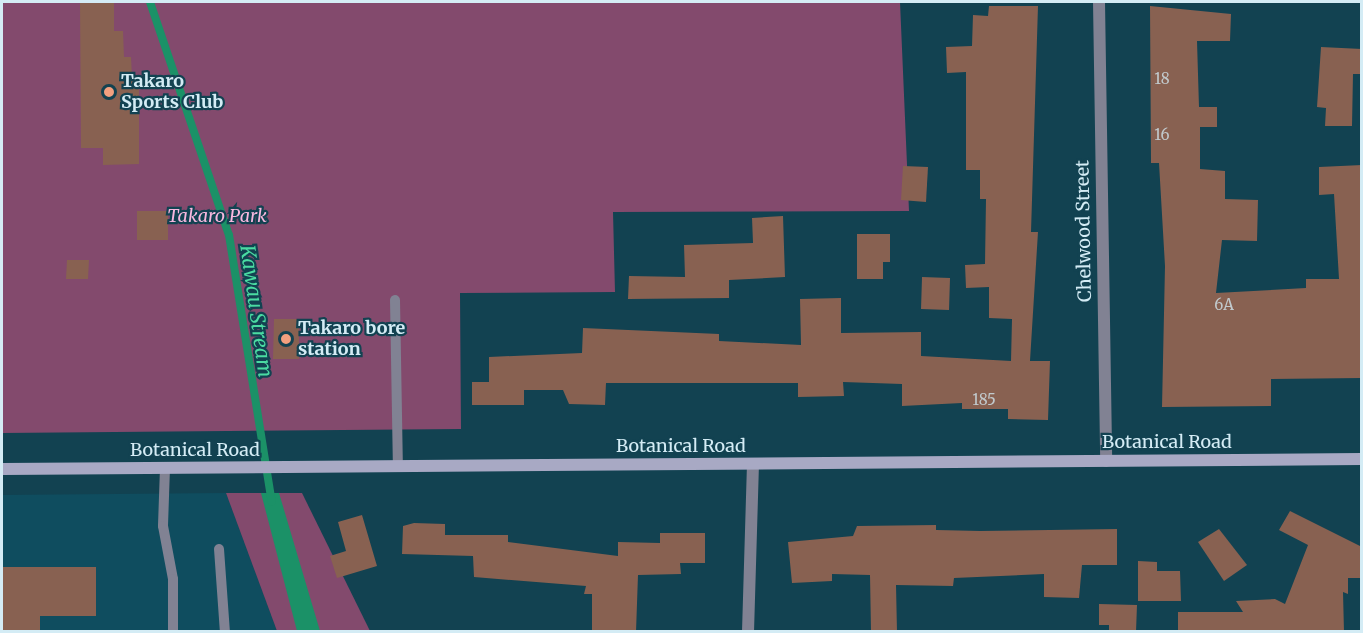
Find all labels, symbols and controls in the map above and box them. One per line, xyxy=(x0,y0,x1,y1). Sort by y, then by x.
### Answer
house number: 18 xyxy=(1154,70,1170,88)
place label: Takaro Sports Club xyxy=(121,71,223,113)
marker: Takaro Sports Club xyxy=(102,85,116,99)
house number: 16 xyxy=(1154,126,1170,144)
street label: Chelwood Street xyxy=(1072,160,1096,302)
park label: Takaro Park xyxy=(167,205,267,227)
water label: Kawau Stream xyxy=(236,243,278,379)
house number: 6A xyxy=(1214,296,1234,314)
place label: Takaro bore station xyxy=(298,318,405,360)
marker: Takaro bore station xyxy=(279,332,293,346)
house number: 185 xyxy=(972,391,996,409)
street label: Botanical Road xyxy=(1102,431,1232,453)
street label: Botanical Road xyxy=(616,435,746,457)
street label: Botanical Road xyxy=(130,439,260,461)

